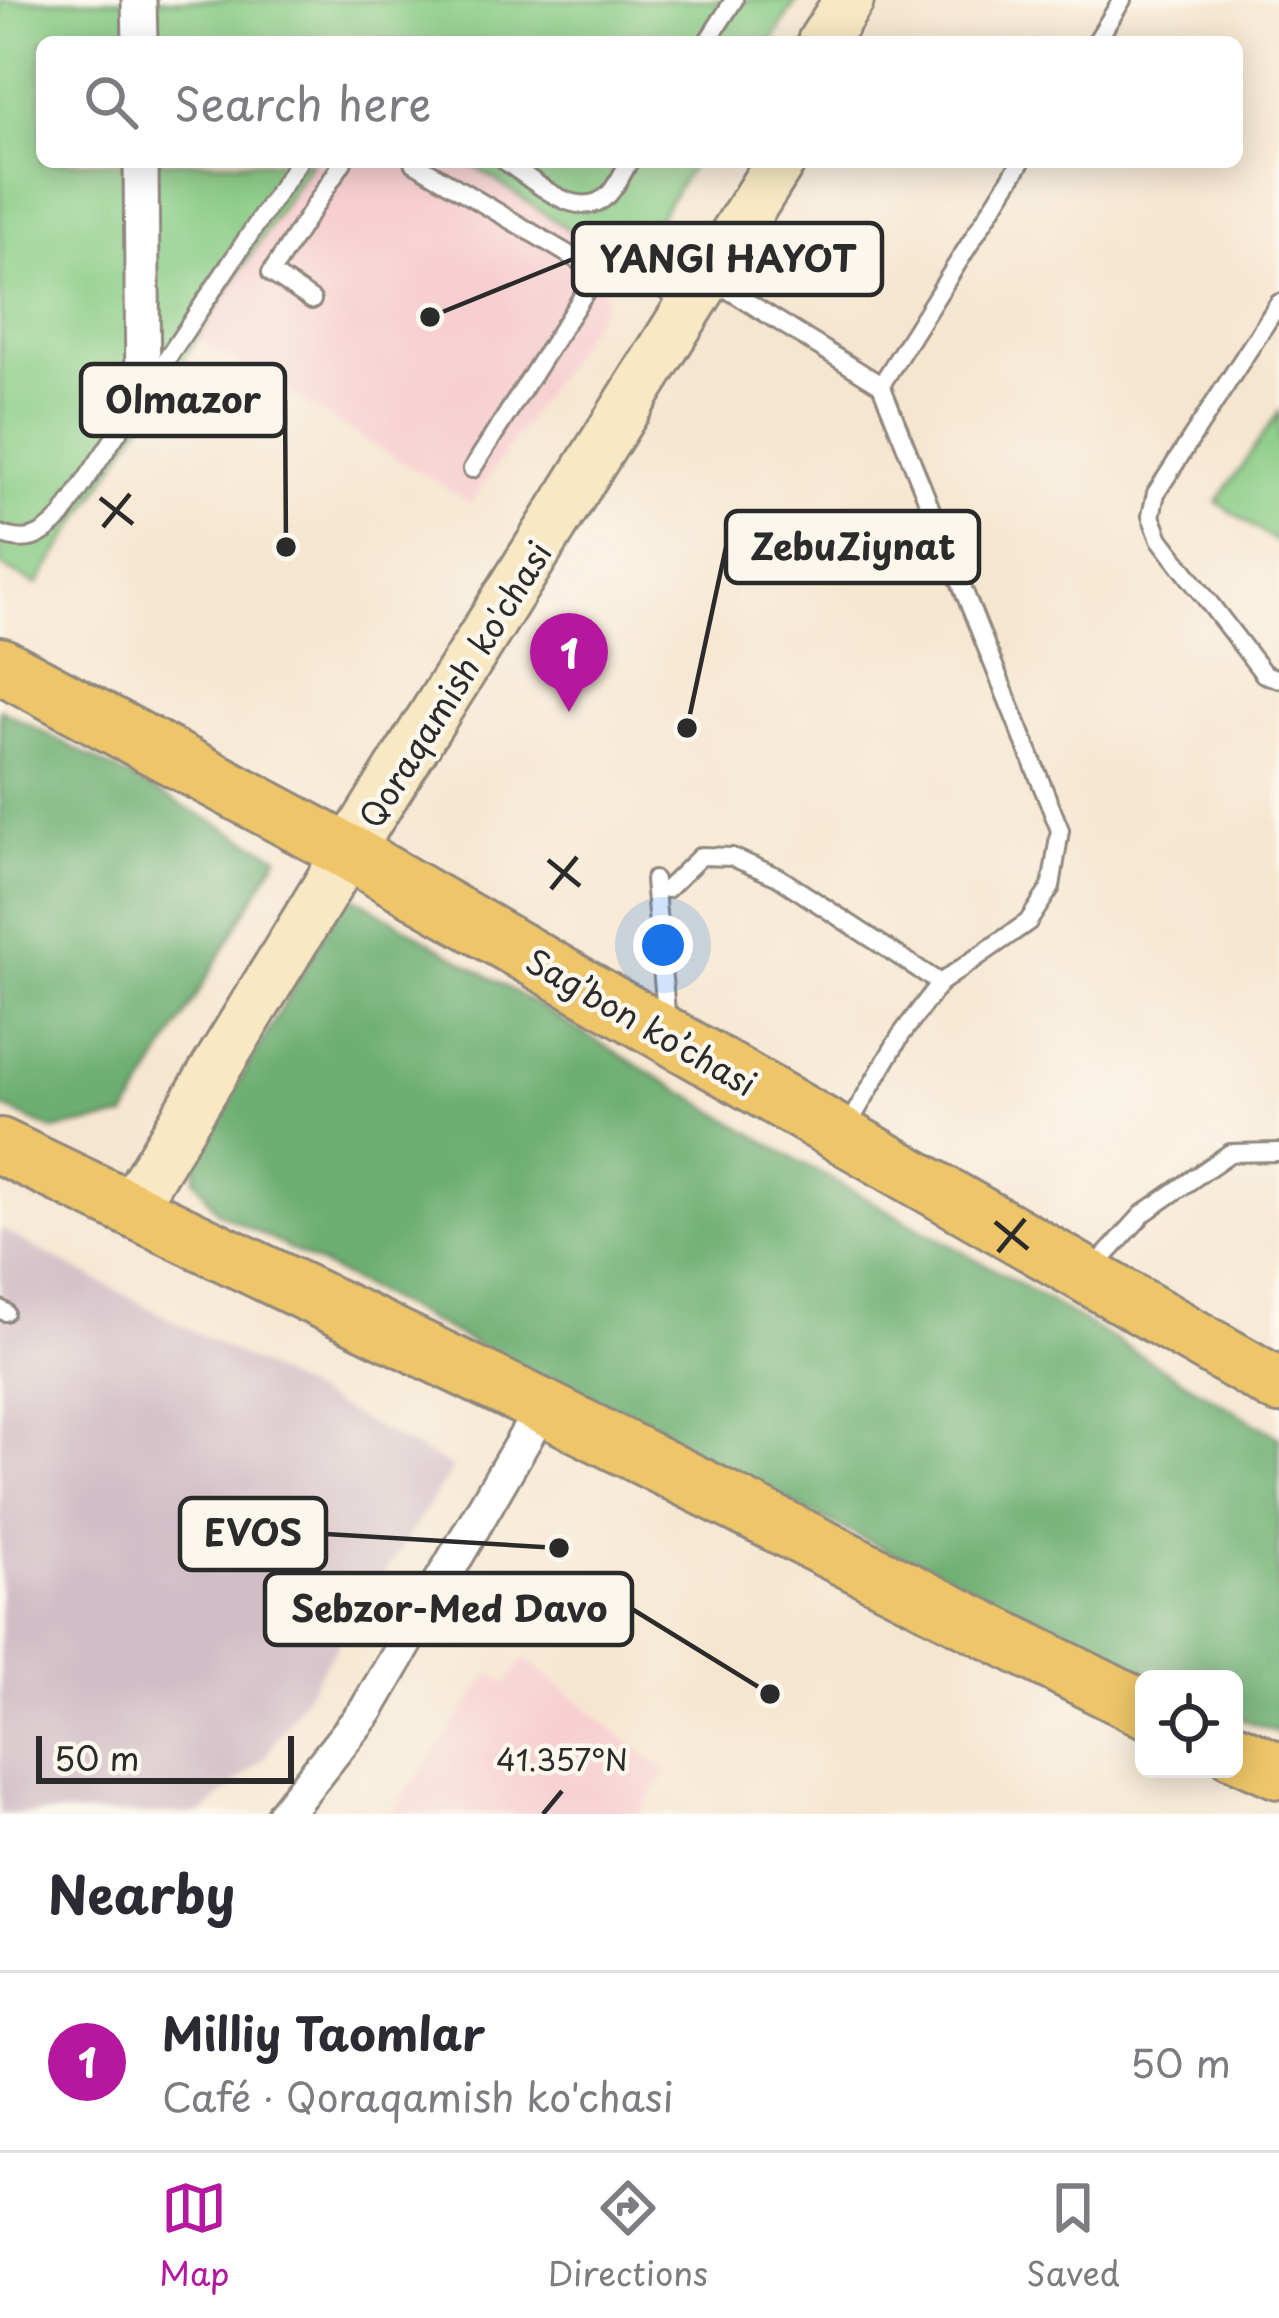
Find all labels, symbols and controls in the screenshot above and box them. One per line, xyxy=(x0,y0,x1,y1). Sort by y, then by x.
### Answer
search box xyxy=(36,36,1243,168)
text: Search here xyxy=(174,68,431,136)
icon: search xyxy=(78,69,144,135)
callout: YANGI HAYOT xyxy=(573,223,882,295)
text: YANGI HAYOT xyxy=(600,230,857,284)
callout: Olmazor xyxy=(81,364,285,436)
text: Olmazor xyxy=(105,371,262,425)
callout: ZebuZiynat xyxy=(726,511,979,583)
text: ZebuZiynat xyxy=(750,518,956,572)
street label: Qoraqamish ko'chasi xyxy=(345,531,563,837)
pin: 1 xyxy=(530,613,608,712)
your location xyxy=(633,915,693,975)
street label: Sag’bon ko’chasi xyxy=(518,935,766,1107)
callout: EVOS xyxy=(180,1498,326,1570)
text: EVOS xyxy=(204,1504,302,1558)
callout: Sebzor-Med Davo xyxy=(265,1573,632,1645)
text: Sebzor-Med Davo xyxy=(291,1580,607,1634)
map controls xyxy=(1135,1670,1243,1778)
button: locate xyxy=(1135,1670,1243,1778)
scale bar xyxy=(36,1730,294,1783)
text: 50 m xyxy=(54,1732,140,1782)
text: 41.357°N xyxy=(496,1736,628,1781)
text: Nearby xyxy=(48,1854,235,1931)
text: Milliy Taomlar xyxy=(162,1998,485,2066)
text: 1 xyxy=(78,2032,96,2091)
text: 50 m xyxy=(1130,2032,1231,2091)
text: Café · Qoraqamish ko'chasi xyxy=(162,2066,674,2125)
tab: Map xyxy=(159,2175,230,2297)
tab: Directions xyxy=(548,2175,708,2297)
tab: Saved xyxy=(1026,2175,1120,2297)

